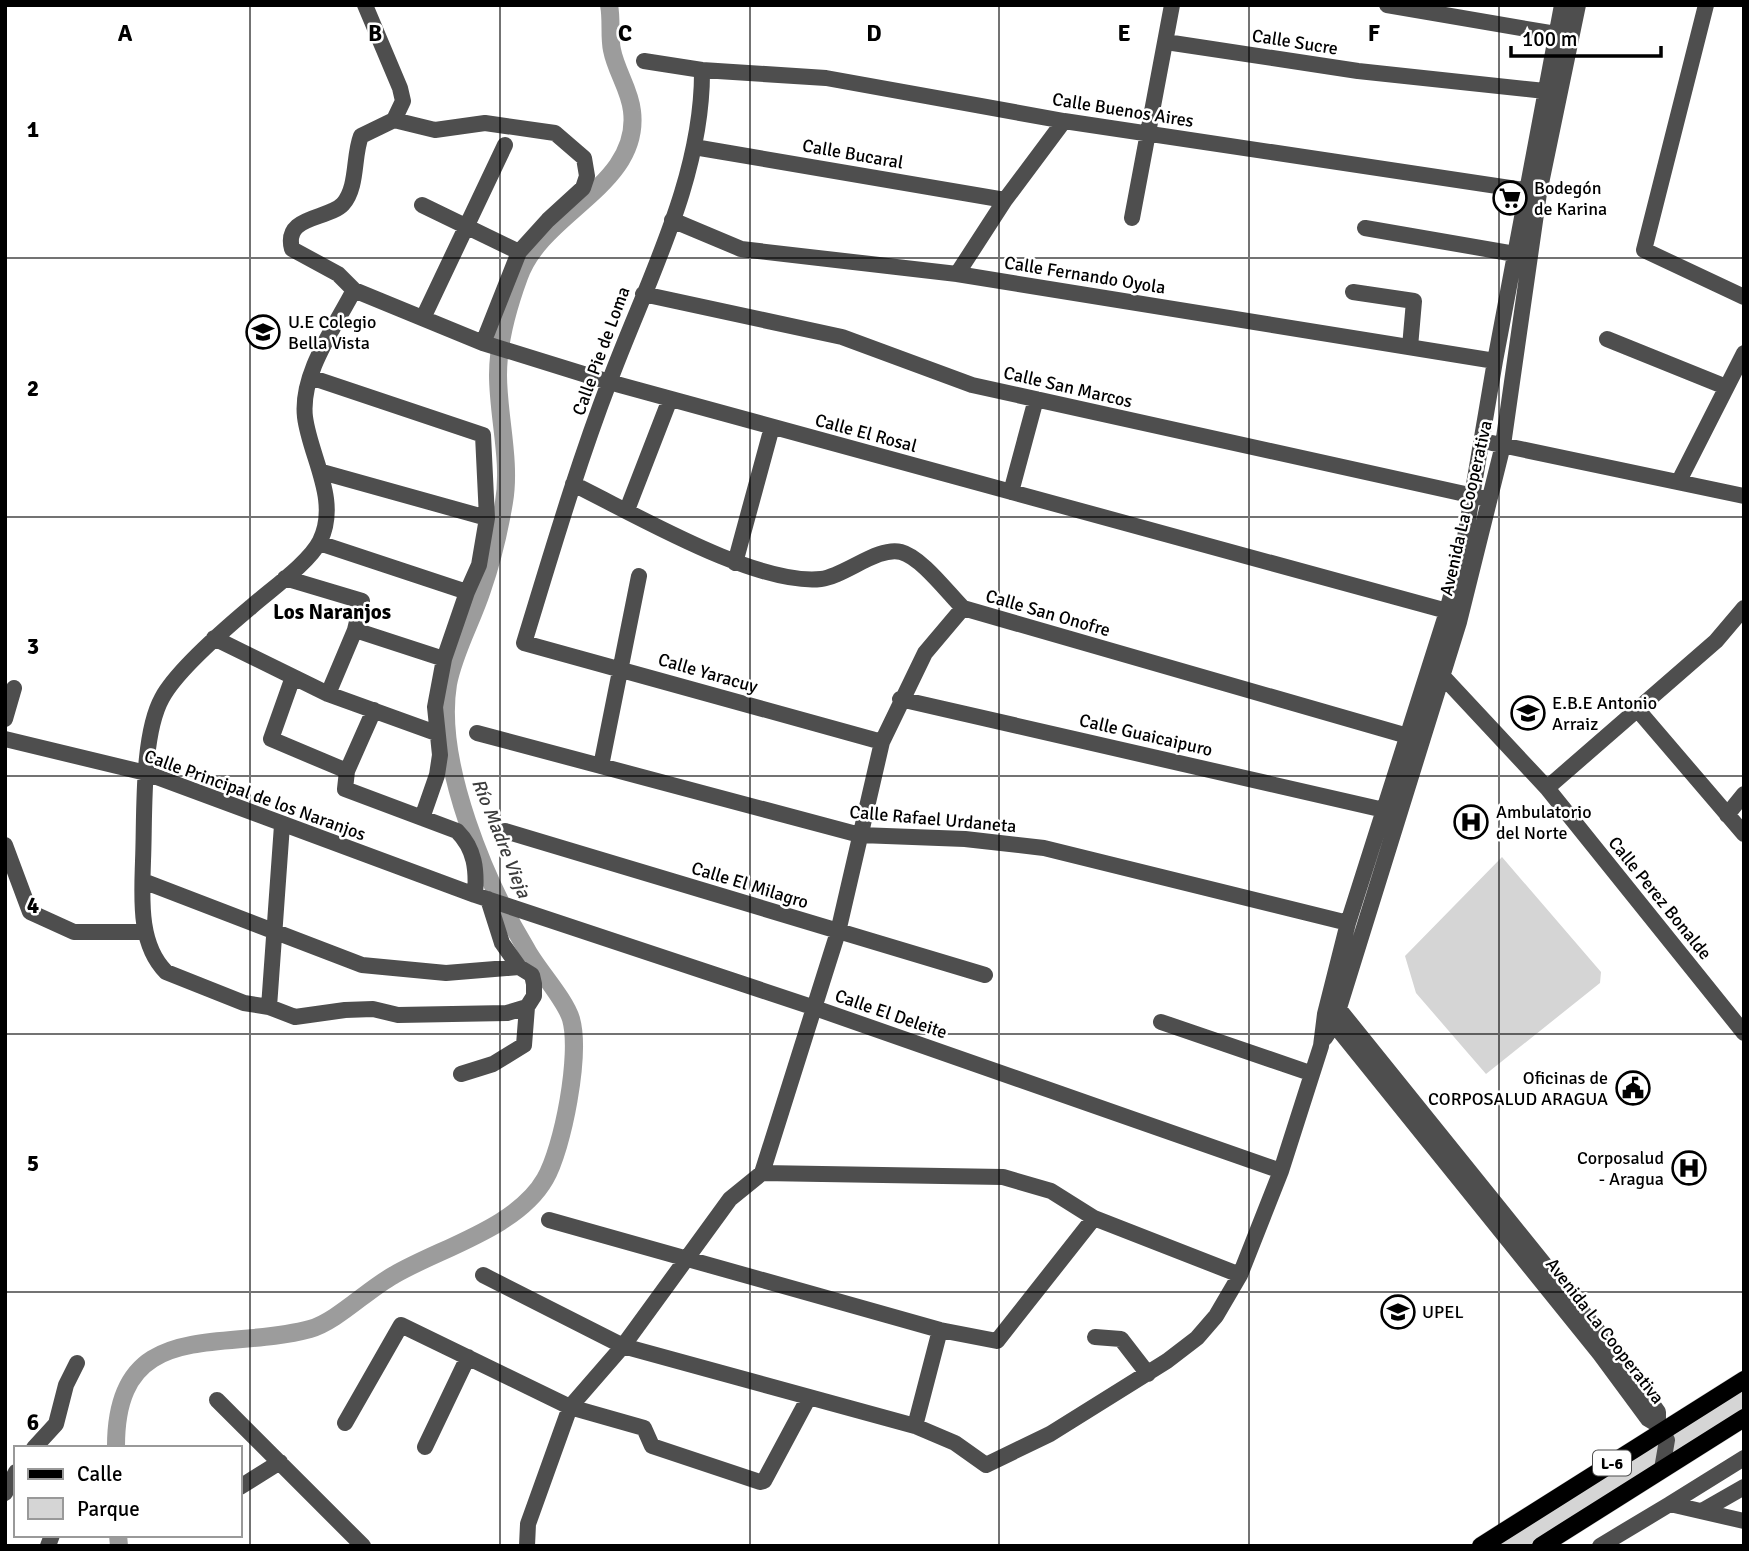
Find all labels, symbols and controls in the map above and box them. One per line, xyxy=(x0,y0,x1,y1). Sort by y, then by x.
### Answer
scale bar xyxy=(1511,14,1662,58)
text: A xyxy=(118,19,133,48)
text: B xyxy=(368,19,382,48)
text: C xyxy=(618,19,632,48)
text: D xyxy=(866,19,882,48)
text: E xyxy=(1117,19,1131,48)
text: F xyxy=(1368,19,1380,48)
street label: Calle Sucre xyxy=(1250,24,1340,60)
text: 100 m xyxy=(1522,26,1577,52)
street label: Calle Buenos Aires xyxy=(1051,88,1195,132)
text: 1 xyxy=(27,115,39,144)
street label: Calle Bucaral xyxy=(801,134,905,174)
place label: Bodegón de Karina xyxy=(1534,177,1607,220)
supermarket icon: Bodegón de Karina xyxy=(1491,179,1529,217)
street label: Calle Fernando Oyola xyxy=(1003,251,1167,299)
street label: Calle Pie de Loma xyxy=(568,284,634,418)
place label: U.E Colegio Bella Vista xyxy=(288,311,376,354)
school or university icon: U.E Colegio Bella Vista xyxy=(244,313,282,351)
street label: Calle San Marcos xyxy=(1001,361,1135,413)
text: 2 xyxy=(27,374,39,403)
street label: Calle El Rosal xyxy=(813,409,919,457)
street label: Avenida La Cooperativa xyxy=(1435,418,1497,598)
street label: Calle San Onofre xyxy=(983,585,1113,641)
district label: Los Naranjos xyxy=(273,599,391,625)
text: 3 xyxy=(27,632,39,661)
street label: Calle Yaracuy xyxy=(656,648,761,698)
place label: E.B.E Antonio Arraiz xyxy=(1552,692,1657,735)
school or university icon: E.B.E Antonio Arraiz xyxy=(1509,694,1547,732)
street label: Calle Guaicaipuro xyxy=(1077,709,1215,761)
street label: Calle Principal de los Naranjos xyxy=(141,745,369,845)
water label: Río Madre Vieja xyxy=(466,775,536,903)
street label: Calle Rafael Urdaneta xyxy=(849,801,1017,837)
place label: Ambulatorio del Norte xyxy=(1496,801,1592,844)
hospital icon: Ambulatorio del Norte xyxy=(1452,803,1490,841)
street label: Calle Perez Bonalde xyxy=(1604,832,1716,964)
street label: Calle El Milagro xyxy=(689,857,811,913)
text: 4 xyxy=(27,891,39,920)
street label: Calle El Deleite xyxy=(832,985,950,1043)
place label: Oficinas de CORPOSALUD ARAGUA xyxy=(1428,1067,1608,1110)
public building icon: Oficinas de CORPOSALUD ARAGUA xyxy=(1614,1069,1652,1107)
place label: Corposalud - Aragua xyxy=(1577,1147,1664,1190)
text: 5 xyxy=(27,1149,39,1178)
hospital icon: Corposalud - Aragua xyxy=(1670,1149,1708,1187)
street label: Avenida La Cooperativa xyxy=(1541,1254,1669,1408)
school or university icon: UPEL xyxy=(1379,1293,1417,1331)
place label: UPEL xyxy=(1422,1301,1464,1323)
text: 6 xyxy=(27,1408,39,1437)
legend xyxy=(14,1446,242,1537)
road number: L-6 xyxy=(1593,1450,1631,1476)
text: Calle xyxy=(77,1461,123,1487)
text: Parque xyxy=(77,1496,140,1522)

